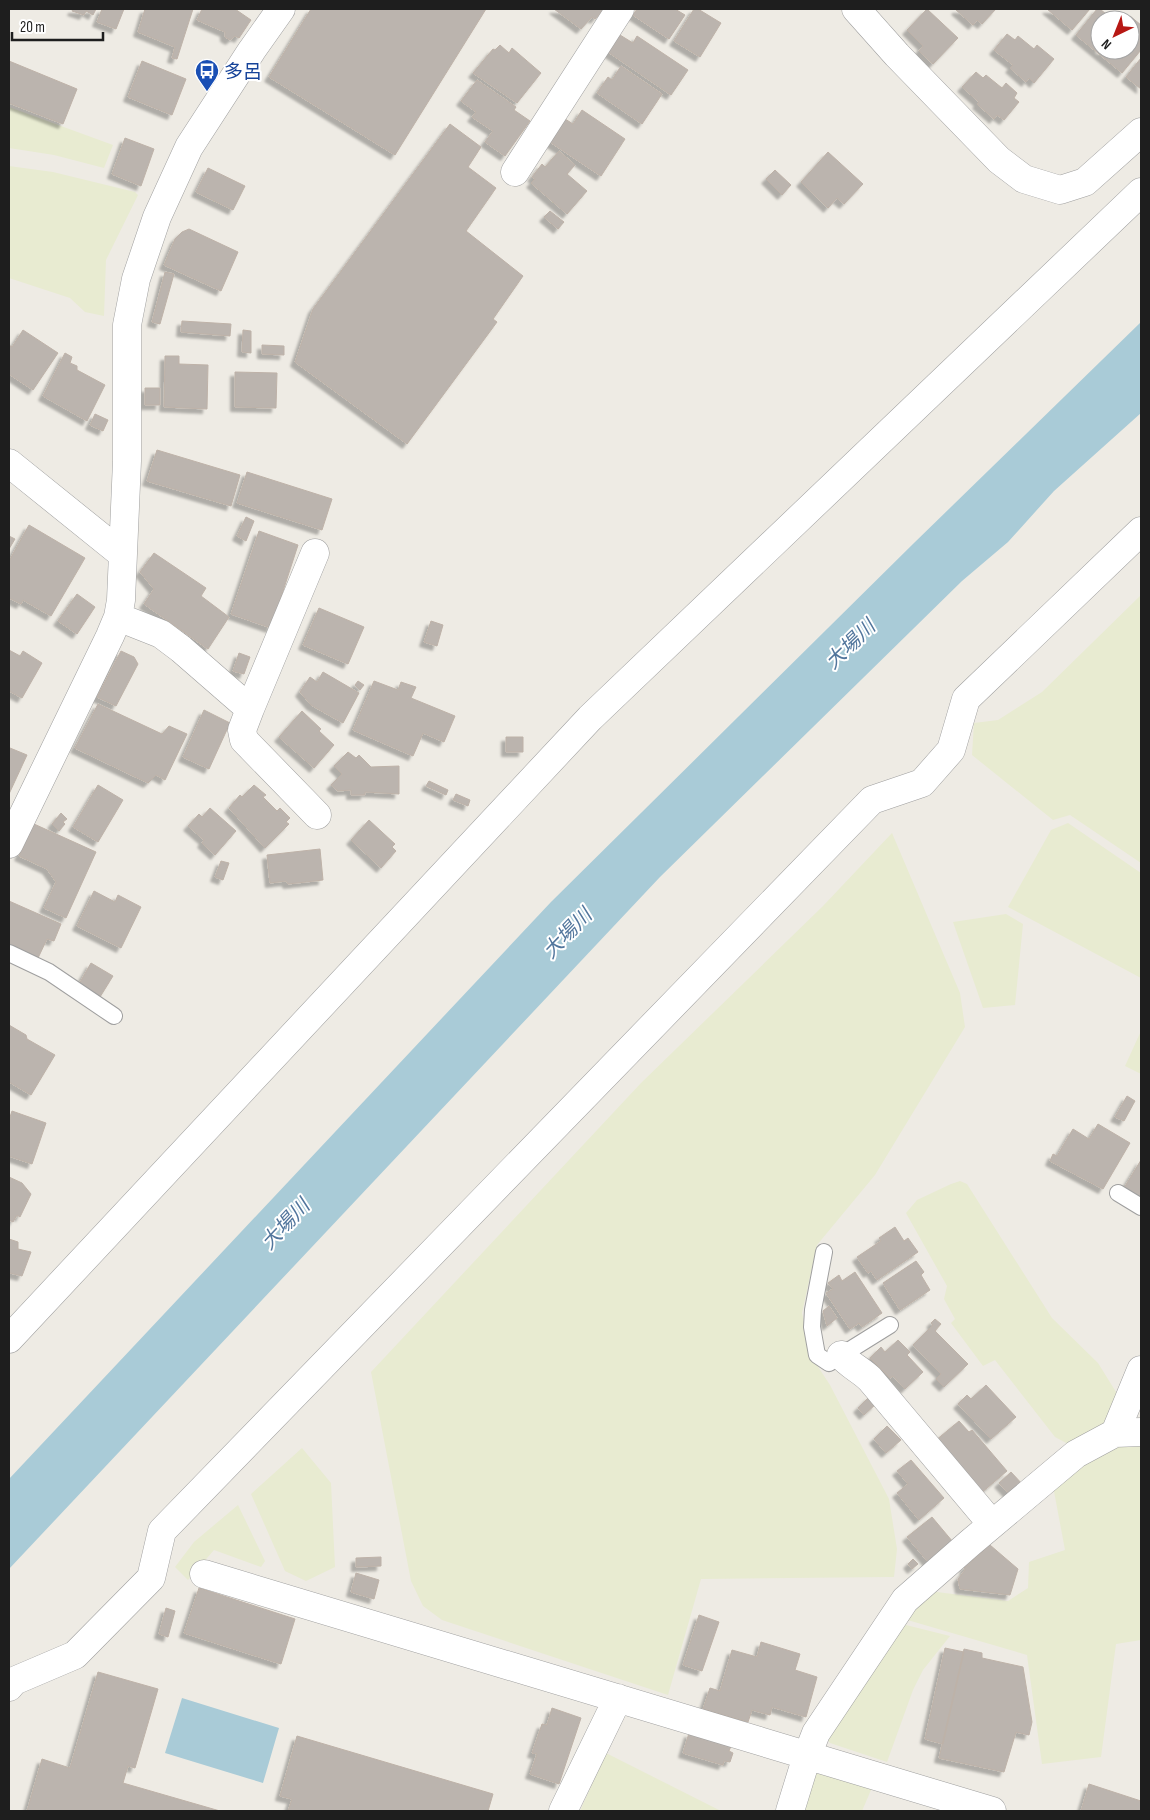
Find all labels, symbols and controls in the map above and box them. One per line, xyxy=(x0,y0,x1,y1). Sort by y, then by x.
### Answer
scale bar xyxy=(12,10,104,42)
north arrow xyxy=(1090,10,1140,60)
text: 20 m xyxy=(20,18,45,37)
text: N xyxy=(1098,35,1115,53)
bus stop icon: 多呂 xyxy=(194,58,220,92)
place label: 多呂 xyxy=(224,61,262,84)
water label: 大場川 xyxy=(821,614,882,674)
water label: 大場川 xyxy=(538,902,599,964)
water label: 大場川 xyxy=(256,1193,316,1255)

